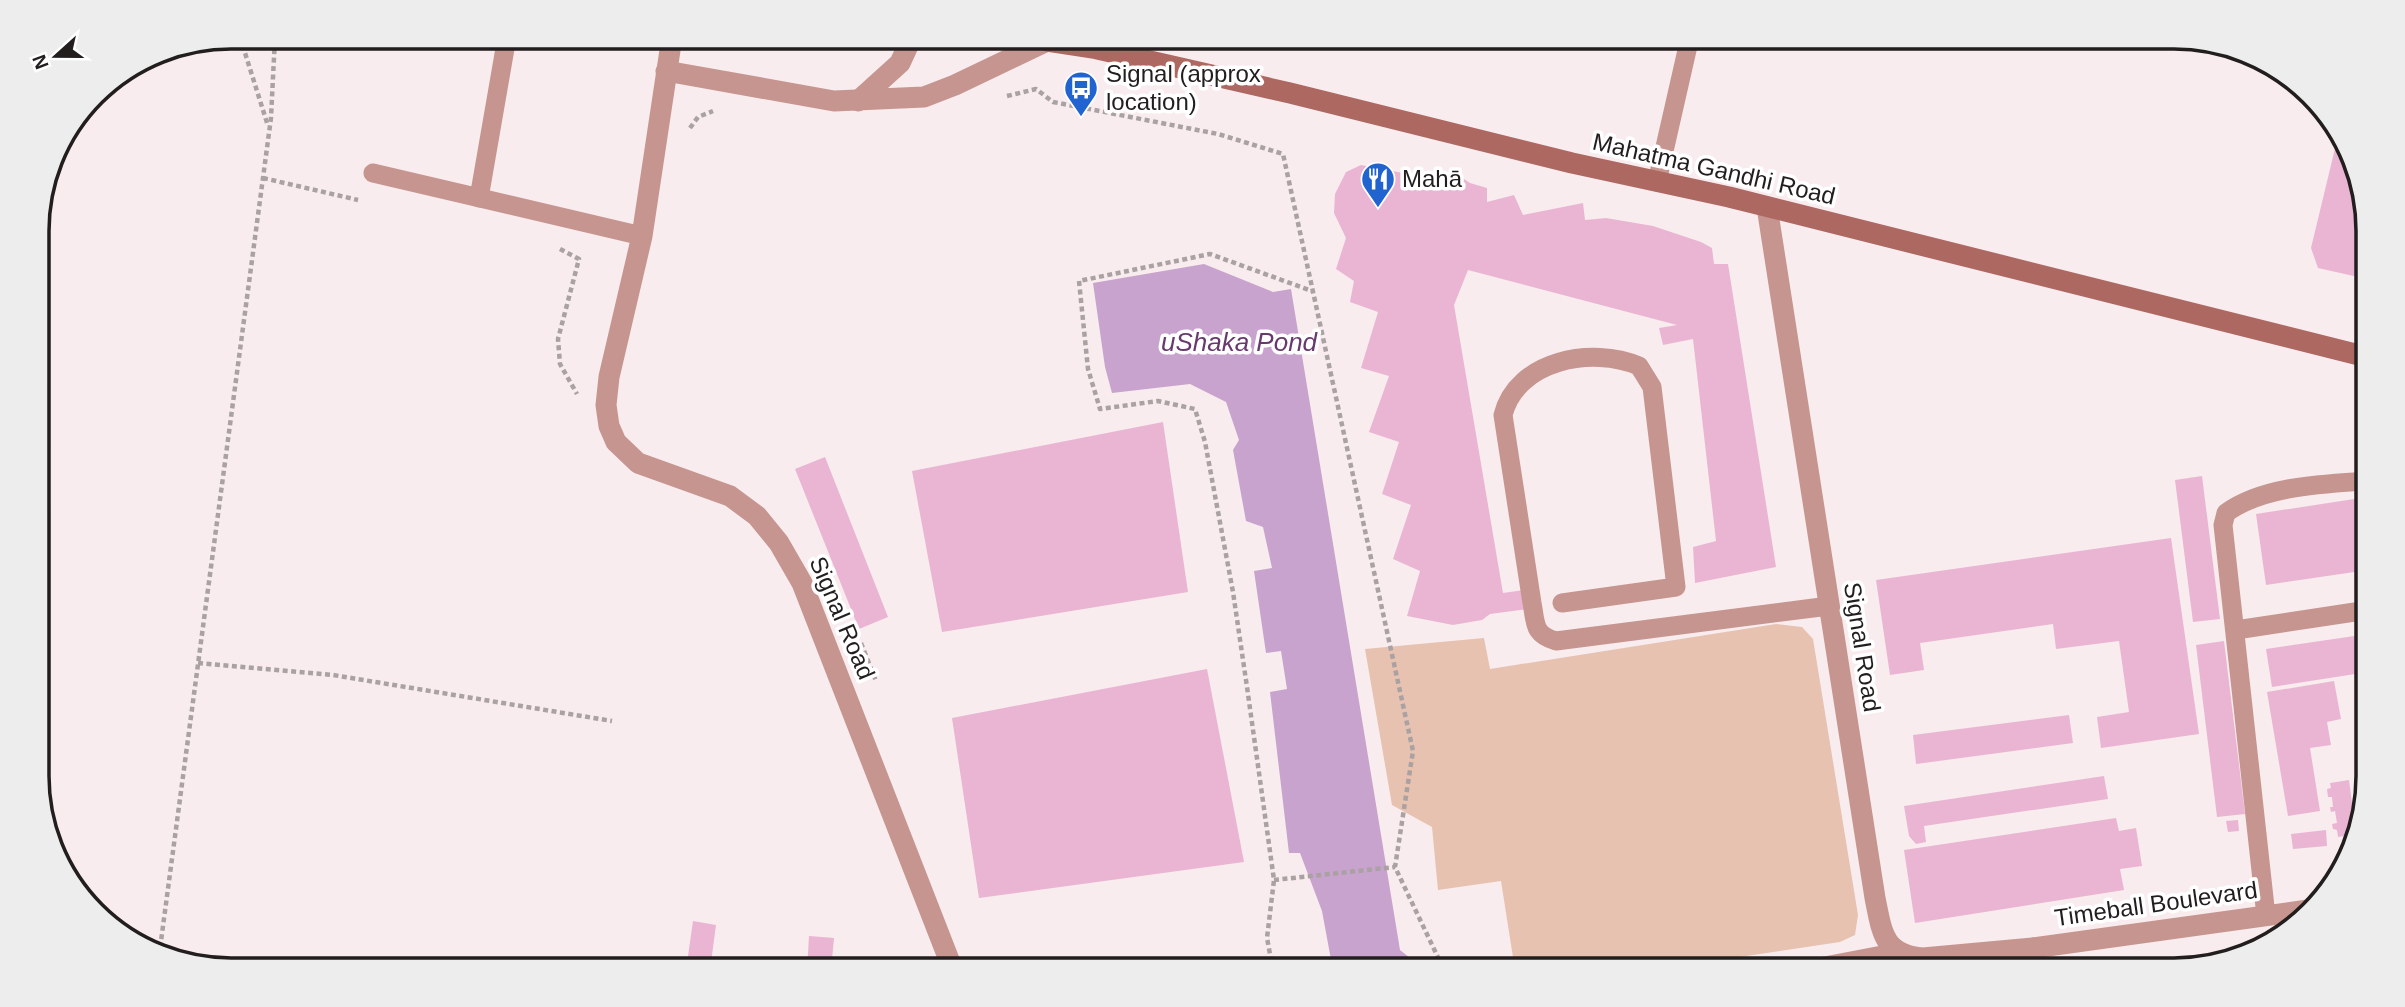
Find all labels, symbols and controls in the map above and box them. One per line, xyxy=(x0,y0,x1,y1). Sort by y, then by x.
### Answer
north arrow xyxy=(21,21,91,91)
text: N xyxy=(28,52,53,72)
place label: Signal (approx location) xyxy=(1106,60,1261,115)
bus stop icon: Signal (approx location) xyxy=(1062,69,1100,118)
street label: Mahatma Gandhi Road xyxy=(1590,127,1838,210)
restaurant icon: Mahā xyxy=(1359,160,1397,209)
place label: Mahā xyxy=(1402,165,1463,192)
water label: uShaka Pond xyxy=(1161,327,1319,357)
street label: Signal Road xyxy=(804,552,880,683)
street label: Signal Road xyxy=(1839,580,1886,714)
street label: Timeball Boulevard xyxy=(2053,876,2259,931)

